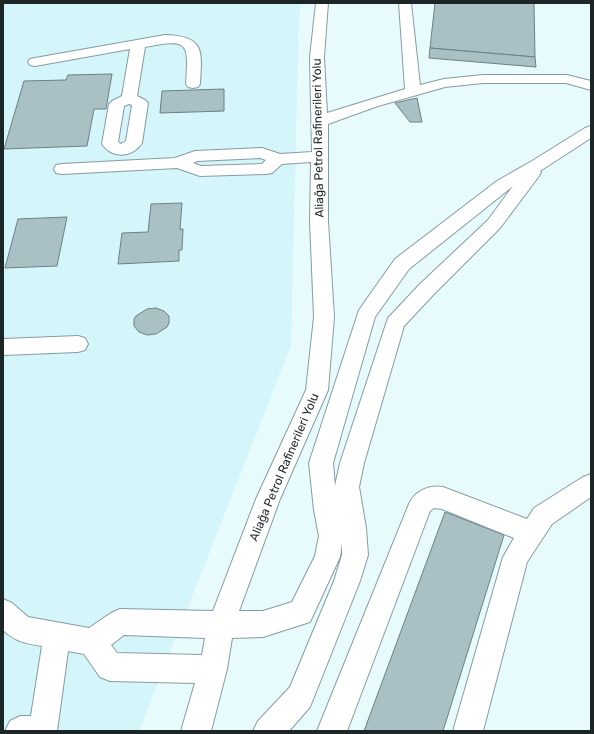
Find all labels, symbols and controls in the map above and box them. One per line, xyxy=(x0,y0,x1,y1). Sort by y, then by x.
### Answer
street label: Aliağa Petrol Rafinerileri Yolu xyxy=(310,58,326,218)
street label: Aliağa Petrol Rafinerileri Yolu xyxy=(246,391,322,543)

